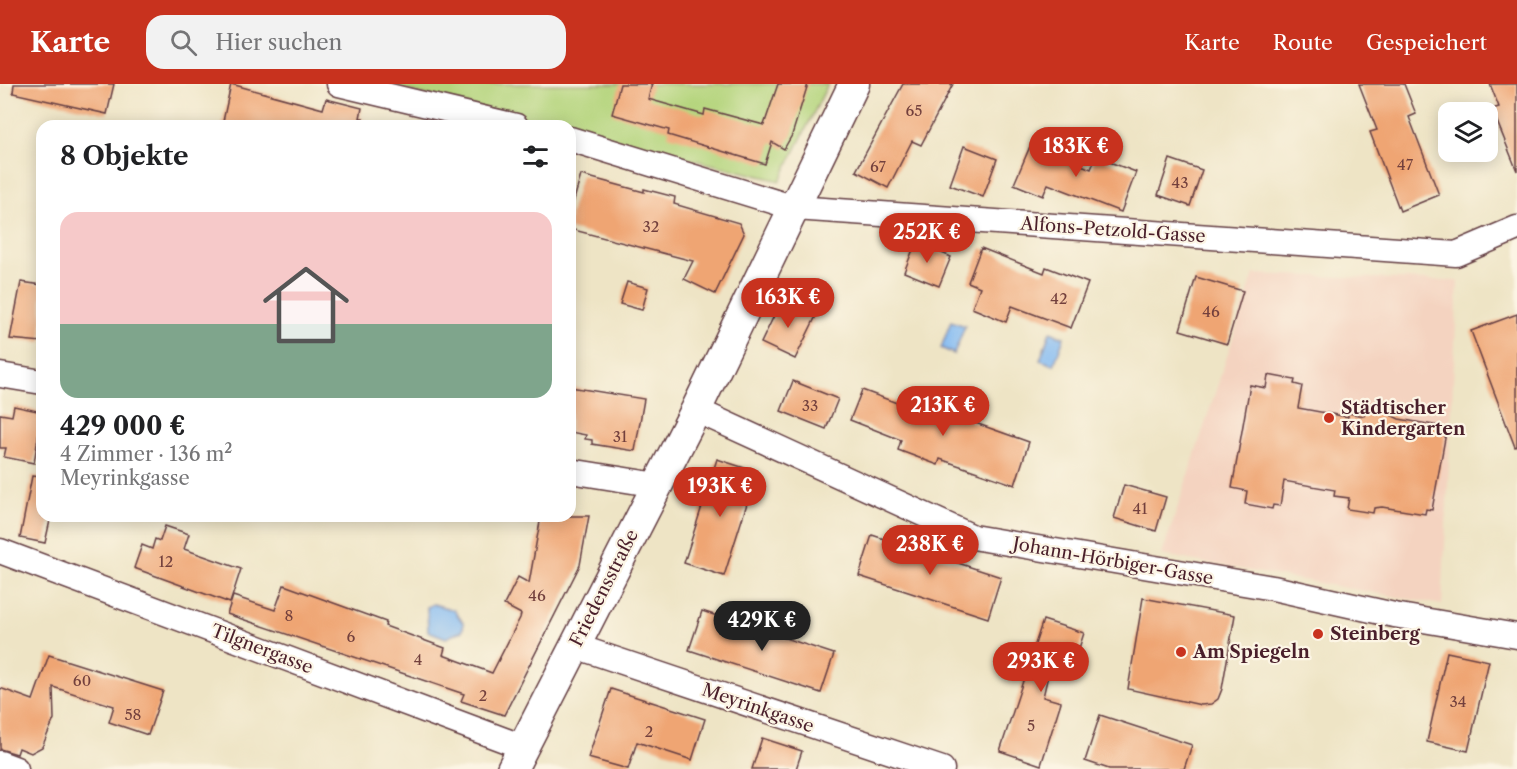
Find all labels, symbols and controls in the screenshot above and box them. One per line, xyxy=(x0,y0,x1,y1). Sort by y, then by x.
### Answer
search box xyxy=(146,15,566,69)
text: Karte xyxy=(30,25,110,59)
icon: search xyxy=(167,26,200,59)
text: Hier suchen xyxy=(215,29,342,56)
text: Karte xyxy=(1184,30,1240,55)
text: Route xyxy=(1273,30,1333,55)
text: Gespeichert xyxy=(1366,30,1487,55)
house number: 65 xyxy=(906,101,922,120)
map controls xyxy=(1438,102,1498,162)
button: layers xyxy=(1438,102,1498,162)
pin: 183K € xyxy=(1027,127,1125,178)
text: 183K € xyxy=(1043,134,1109,158)
text: 8 Objekte xyxy=(60,140,189,172)
icon: filters xyxy=(519,140,552,173)
house number: 47 xyxy=(1397,155,1414,174)
house number: 67 xyxy=(870,157,887,176)
house number: 43 xyxy=(1172,173,1188,192)
street label: Alfons-Petzold-Gasse xyxy=(1019,212,1206,247)
pin: 252K € xyxy=(878,213,976,264)
house number: 32 xyxy=(643,217,659,236)
text: 252K € xyxy=(893,220,961,244)
icon: home xyxy=(252,251,360,359)
pin: 163K € xyxy=(739,278,837,329)
text: 163K € xyxy=(755,285,821,309)
house number: 42 xyxy=(1050,289,1068,308)
house number: 46 xyxy=(1202,302,1220,321)
pin: 213K € xyxy=(894,386,992,437)
text: 213K € xyxy=(910,393,976,417)
house number: 33 xyxy=(802,396,818,415)
place label: Städtischer Kindergarten xyxy=(1341,397,1466,440)
text: 429 000 € xyxy=(60,410,186,442)
marker: Städtischer Kindergarten xyxy=(1322,411,1336,425)
house number: 31 xyxy=(613,427,628,446)
text: 4 Zimmer · 136 m² xyxy=(60,442,233,466)
text: Meyrinkgasse xyxy=(60,466,190,490)
pin: 193K € xyxy=(671,467,769,518)
text: 193K € xyxy=(687,474,753,498)
house number: 41 xyxy=(1133,499,1148,518)
pin: 238K € xyxy=(881,525,979,576)
street label: Friedensstraße xyxy=(565,526,643,650)
text: 238K € xyxy=(896,532,964,556)
street label: Johann-Hörbiger-Gasse xyxy=(1008,532,1215,589)
house number: 12 xyxy=(159,552,173,571)
house number: 46 xyxy=(528,586,546,605)
pin: 429K € xyxy=(713,601,811,652)
house number: 8 xyxy=(285,606,294,625)
text: 429K € xyxy=(728,608,796,632)
street label: Tilgnergasse xyxy=(208,620,316,678)
place label: Steinberg xyxy=(1330,623,1420,645)
house number: 6 xyxy=(347,627,356,646)
marker: Steinberg xyxy=(1311,627,1325,641)
place label: Am Spiegeln xyxy=(1192,641,1310,663)
pin: 293K € xyxy=(992,642,1090,693)
marker: Am Spiegeln xyxy=(1174,645,1188,659)
text: 293K € xyxy=(1007,649,1075,673)
house number: 4 xyxy=(414,650,422,669)
house number: 60 xyxy=(73,671,91,690)
street label: Meyrinkgasse xyxy=(699,679,817,737)
house number: 2 xyxy=(479,686,487,705)
house number: 34 xyxy=(1450,692,1466,711)
house number: 58 xyxy=(124,705,142,724)
house number: 5 xyxy=(1027,716,1035,735)
house number: 2 xyxy=(645,722,653,741)

